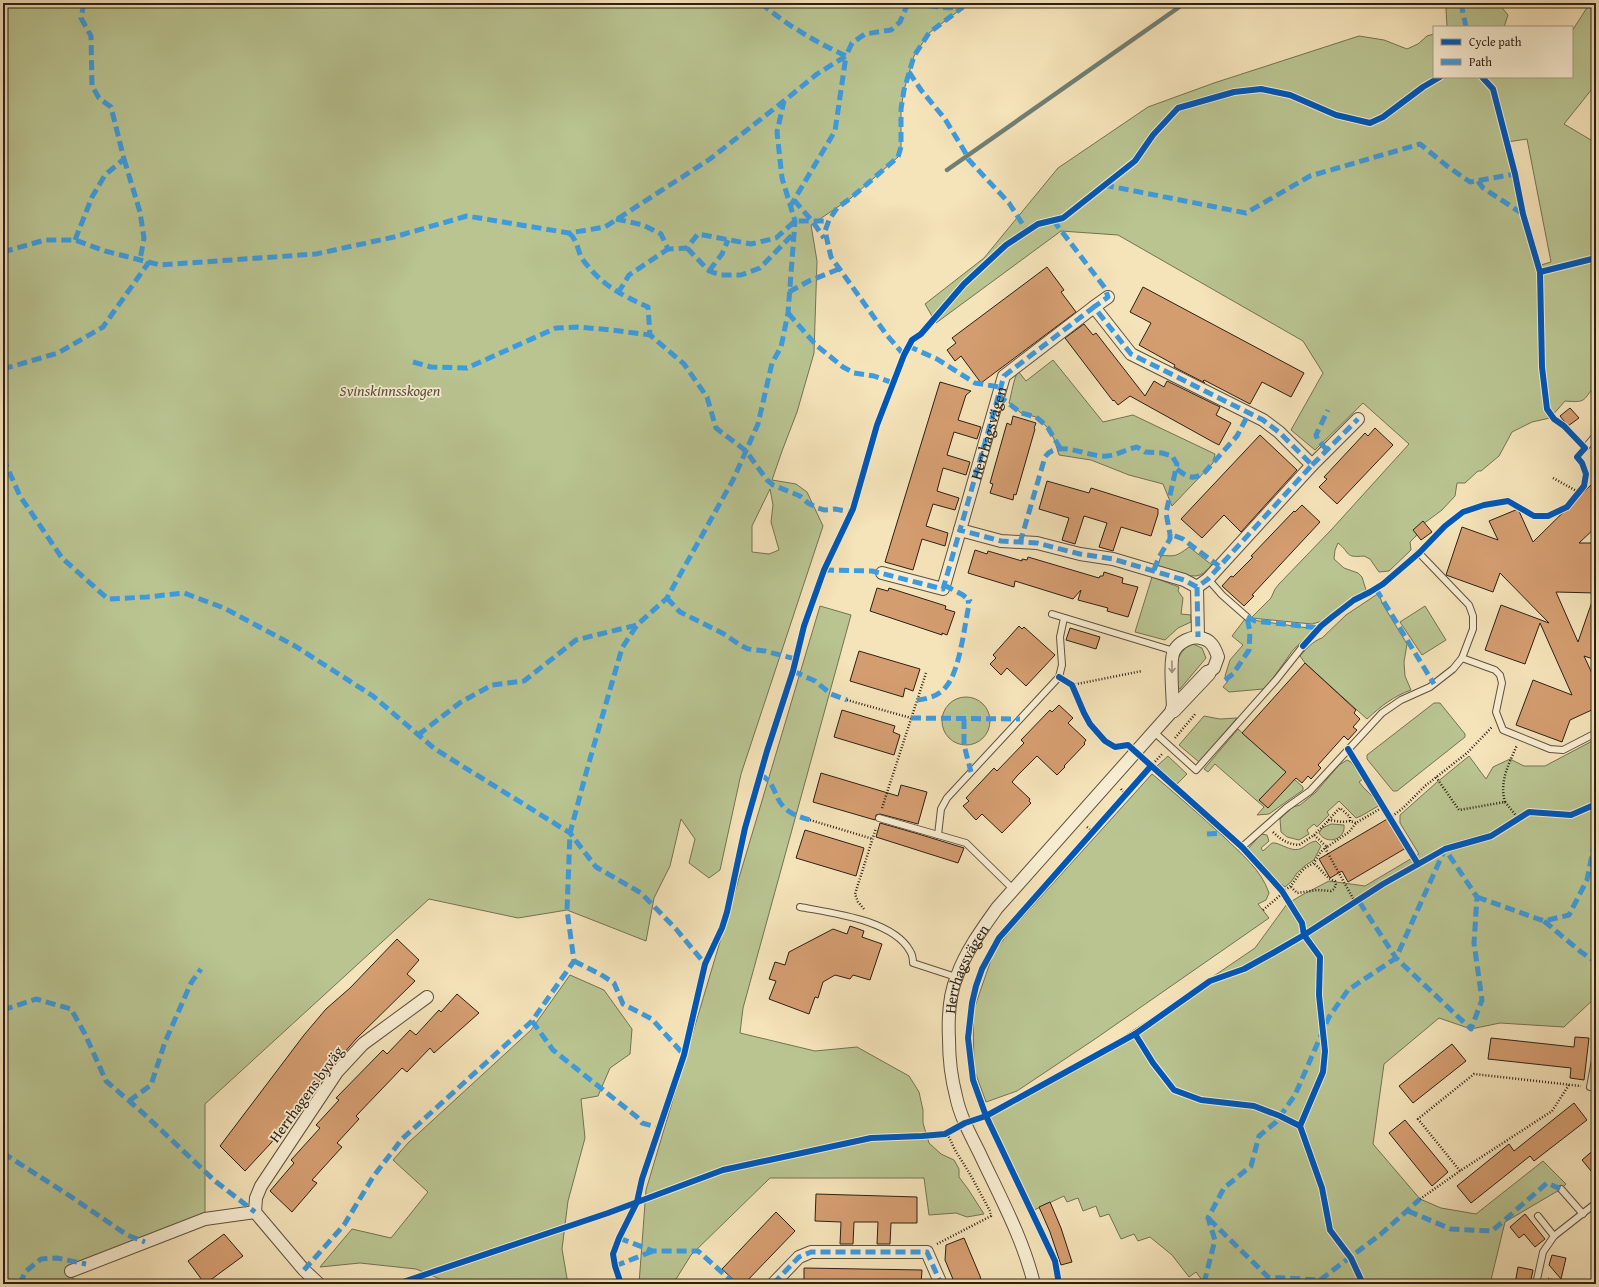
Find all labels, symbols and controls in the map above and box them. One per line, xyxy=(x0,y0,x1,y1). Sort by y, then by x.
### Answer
legend xyxy=(1433,26,1573,78)
text: Cycle path xyxy=(1469,33,1522,50)
text: Path xyxy=(1469,53,1492,70)
park label: Svinskinnsskogen xyxy=(340,380,441,401)
street label: Herrhagsvägen xyxy=(964,383,1011,482)
one-way arrow xyxy=(1169,660,1176,673)
street label: Herrhagsvägen xyxy=(939,919,994,1015)
street label: Herrhagens byväg xyxy=(264,1041,348,1146)

